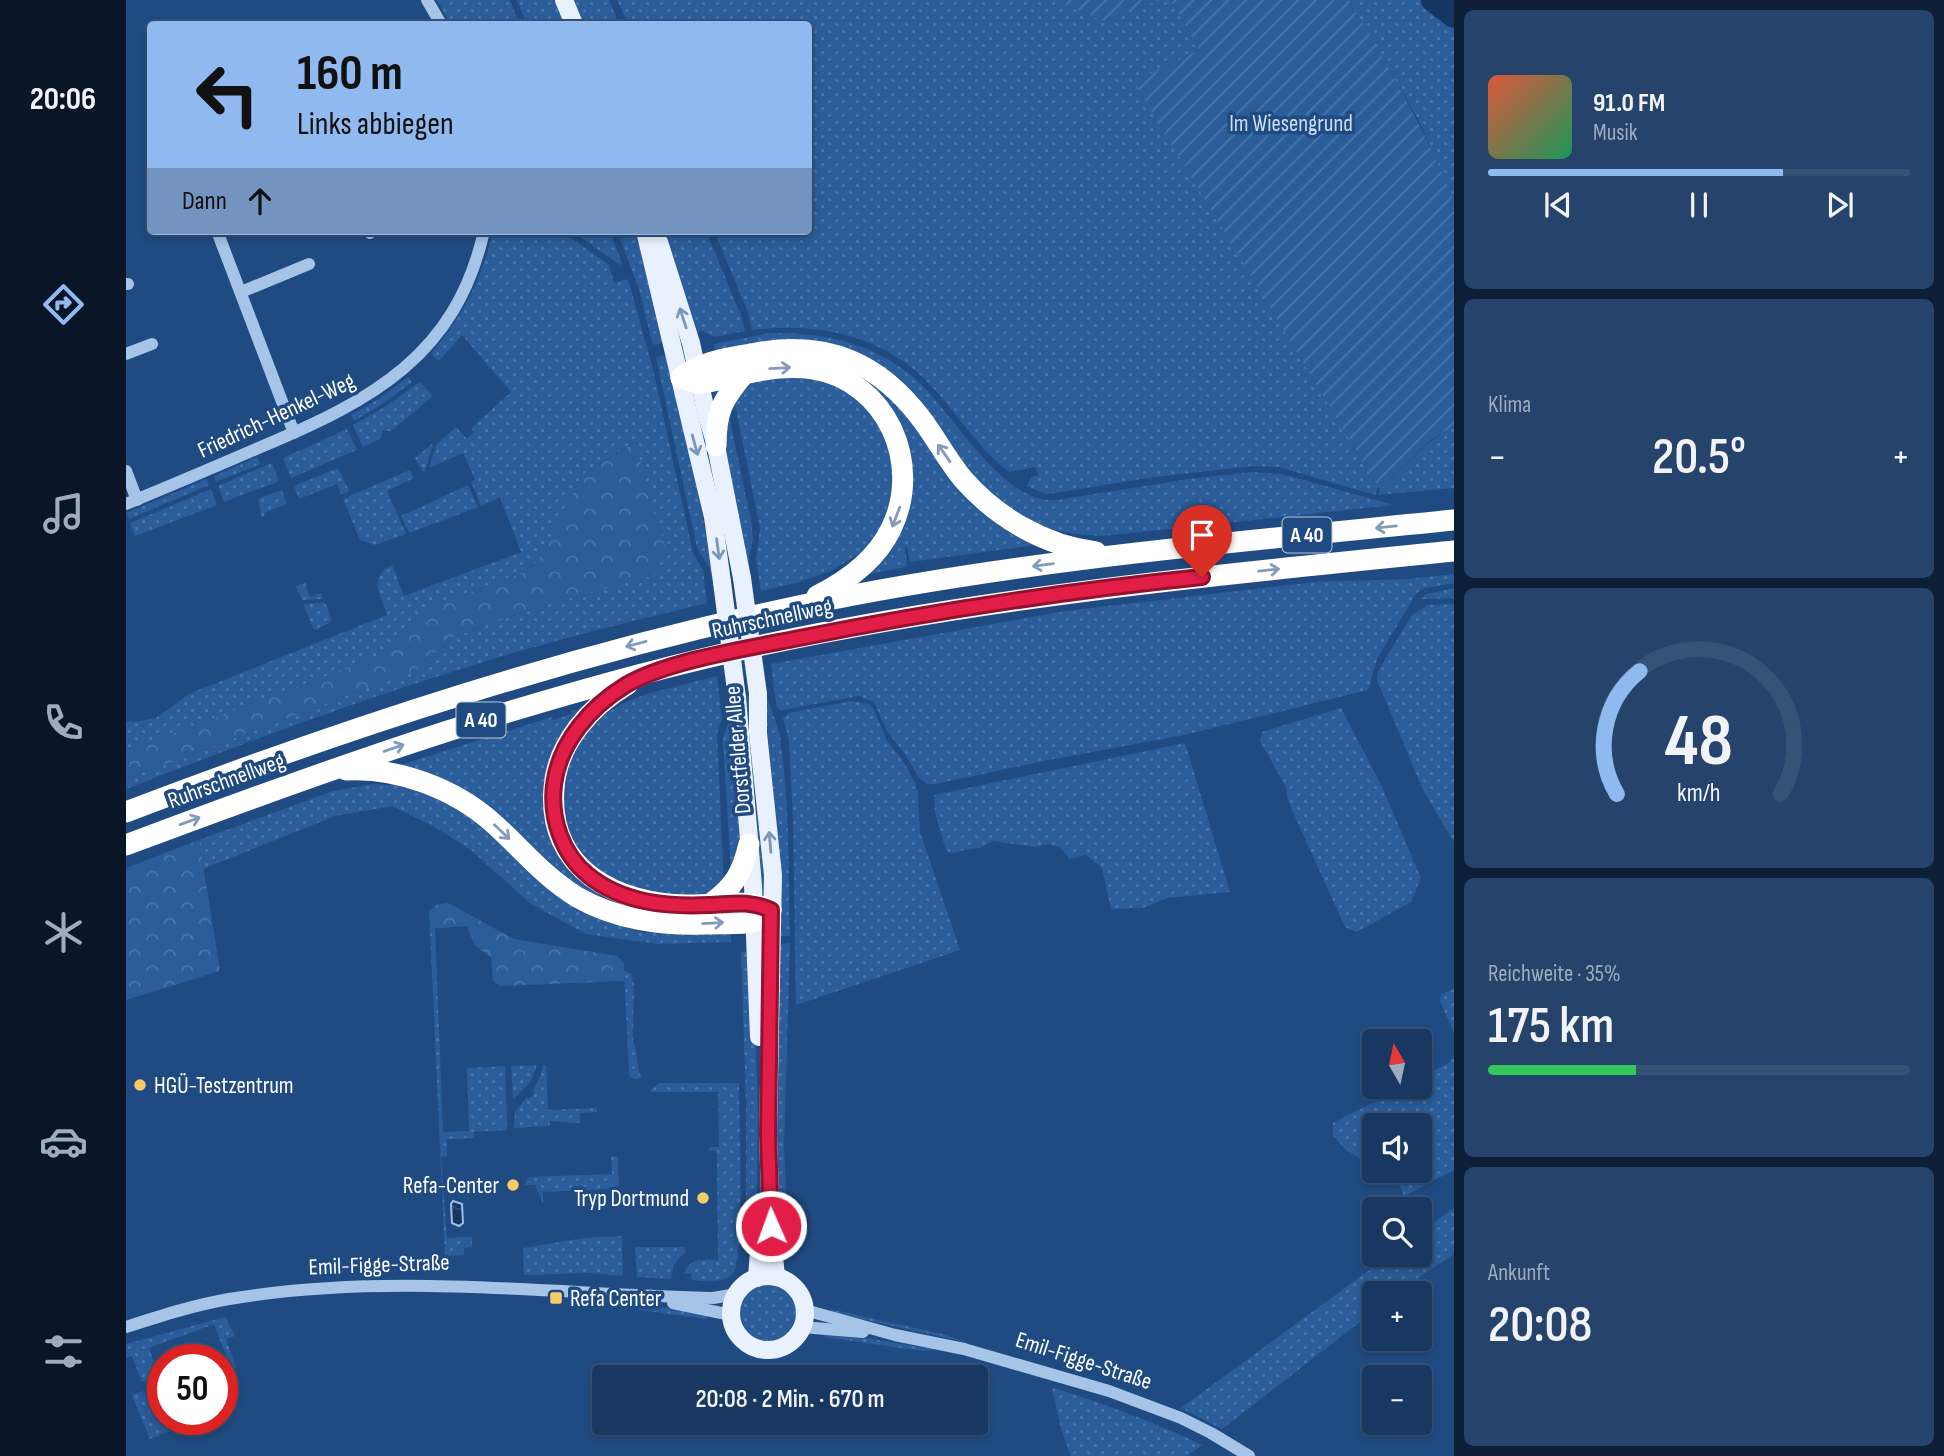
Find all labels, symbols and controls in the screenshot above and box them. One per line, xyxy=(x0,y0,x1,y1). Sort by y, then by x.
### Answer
text: 160 m xyxy=(297,45,403,104)
icon: left xyxy=(182,49,273,140)
text: 20:06 xyxy=(30,80,96,119)
text: 91.0 FM xyxy=(1593,88,1665,119)
text: Links abbiegen xyxy=(297,105,454,144)
park label: Im Wiesengrund xyxy=(1229,110,1353,138)
text: Musik xyxy=(1593,119,1638,147)
icon: ahead xyxy=(241,182,279,220)
text: Dann xyxy=(182,186,227,217)
icon: previous xyxy=(1539,186,1577,224)
icon: pause xyxy=(1680,186,1718,224)
icon: next xyxy=(1821,186,1859,224)
icon: directions xyxy=(39,280,88,329)
one-way arrow xyxy=(676,307,689,329)
one-way arrow xyxy=(768,362,791,375)
street label: Friedrich-Henkel-Weg xyxy=(193,367,360,465)
text: Klima xyxy=(1488,391,1531,419)
text: 20.5° xyxy=(1652,426,1746,489)
one-way arrow xyxy=(689,433,702,456)
text: − xyxy=(1488,435,1507,480)
text: + xyxy=(1891,435,1910,480)
one-way arrow xyxy=(937,444,951,463)
icon: music xyxy=(39,489,88,538)
one-way arrow xyxy=(889,505,901,527)
pin xyxy=(1172,505,1232,577)
icon: arrive xyxy=(1183,516,1221,554)
road number: A 40 xyxy=(1282,518,1332,552)
one-way arrow xyxy=(1375,521,1398,534)
one-way arrow xyxy=(711,538,724,560)
one-way arrow xyxy=(1033,559,1055,572)
one-way arrow xyxy=(1257,563,1280,576)
street label: Ruhrschnellweg xyxy=(709,593,835,645)
one-way arrow xyxy=(625,639,647,652)
street label: Dorstfelder Allee xyxy=(718,685,758,815)
icon: phone xyxy=(39,698,88,747)
text: 48 xyxy=(1665,698,1733,786)
road number: A 40 xyxy=(456,702,506,738)
one-way arrow xyxy=(383,741,405,753)
street label: Ruhrschnellweg xyxy=(164,747,289,815)
text: km/h xyxy=(1677,778,1721,809)
one-way arrow xyxy=(178,814,200,826)
one-way arrow xyxy=(494,824,511,841)
one-way arrow xyxy=(763,831,776,854)
icon: climate xyxy=(39,908,88,957)
one-way arrow xyxy=(701,917,724,930)
text: Reichweite · 35% xyxy=(1488,960,1621,988)
text: 175 km xyxy=(1488,995,1614,1058)
north arrow xyxy=(1362,1029,1432,1099)
map controls xyxy=(1362,1029,1432,1435)
place label: HGÜ-Testzentrum xyxy=(154,1072,294,1100)
marker: HGÜ-Testzentrum xyxy=(132,1077,148,1093)
button: sound xyxy=(1362,1113,1432,1183)
icon: car xyxy=(39,1117,88,1166)
place label: Refa-Center xyxy=(403,1172,499,1200)
marker: Refa-Center xyxy=(505,1177,521,1193)
place label: Tryp Dortmund xyxy=(574,1185,689,1213)
position arrow xyxy=(734,1189,808,1263)
marker: Tryp Dortmund xyxy=(695,1190,711,1206)
button: search xyxy=(1362,1197,1432,1267)
street label: Emil-Figge-Straße xyxy=(308,1249,450,1281)
text: Ankunft xyxy=(1488,1259,1550,1287)
button: + xyxy=(1362,1281,1432,1351)
place label: Refa Center xyxy=(570,1285,662,1313)
marker: Refa Center xyxy=(548,1290,564,1306)
text: 20:08 xyxy=(1488,1294,1592,1357)
street label: Emil-Figge-Straße xyxy=(1012,1326,1155,1396)
icon: filters xyxy=(39,1327,88,1376)
speed limit sign: 50 xyxy=(147,1344,238,1435)
button: − xyxy=(1362,1365,1432,1435)
text: 20:08 · 2 Min. · 670 m xyxy=(695,1384,885,1415)

